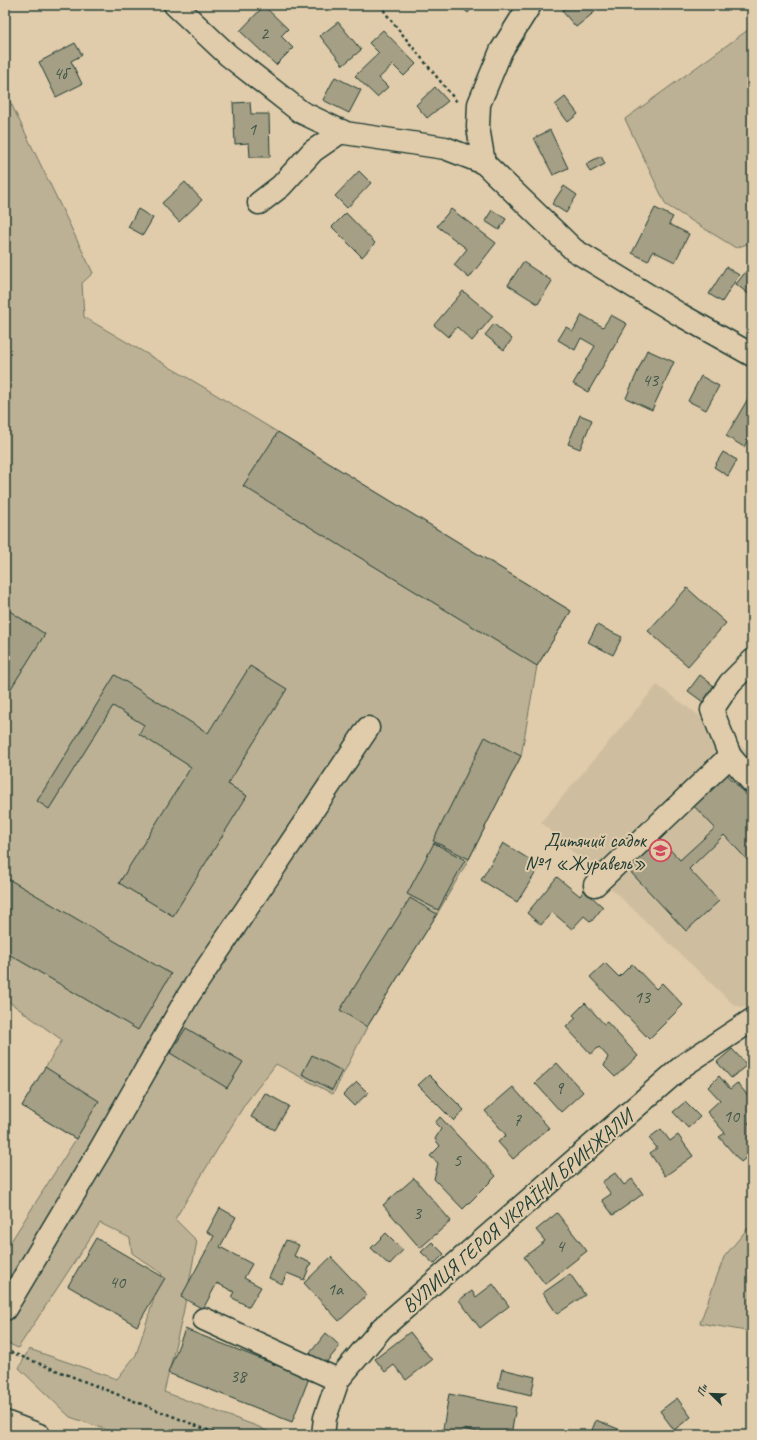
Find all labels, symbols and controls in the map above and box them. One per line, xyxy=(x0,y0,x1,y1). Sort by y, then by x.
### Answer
house number: 2 xyxy=(260,22,270,44)
house number: 4б xyxy=(53,62,71,84)
house number: 1 xyxy=(248,118,257,140)
house number: 43 xyxy=(642,369,660,391)
place label: Дитячий садок №1 «Журавель» xyxy=(525,828,648,876)
school or university icon: Дитячий садок №1 «Журавель» xyxy=(648,838,674,864)
house number: 13 xyxy=(634,986,652,1008)
house number: 9 xyxy=(555,1077,565,1099)
street label: ВУЛИЦЯ ГЕРОЯ УКРАЇНИ БРИНЖАЛИ xyxy=(397,1102,640,1319)
house number: 10 xyxy=(723,1105,741,1127)
house number: 7 xyxy=(513,1109,522,1131)
house number: 5 xyxy=(453,1149,462,1171)
house number: 3 xyxy=(413,1202,423,1224)
house number: 4 xyxy=(556,1235,566,1257)
house number: 40 xyxy=(109,1271,127,1293)
house number: 1а xyxy=(327,1278,344,1300)
house number: 38 xyxy=(230,1365,248,1387)
north arrow xyxy=(691,1374,731,1414)
text: Пн xyxy=(693,1381,711,1398)

